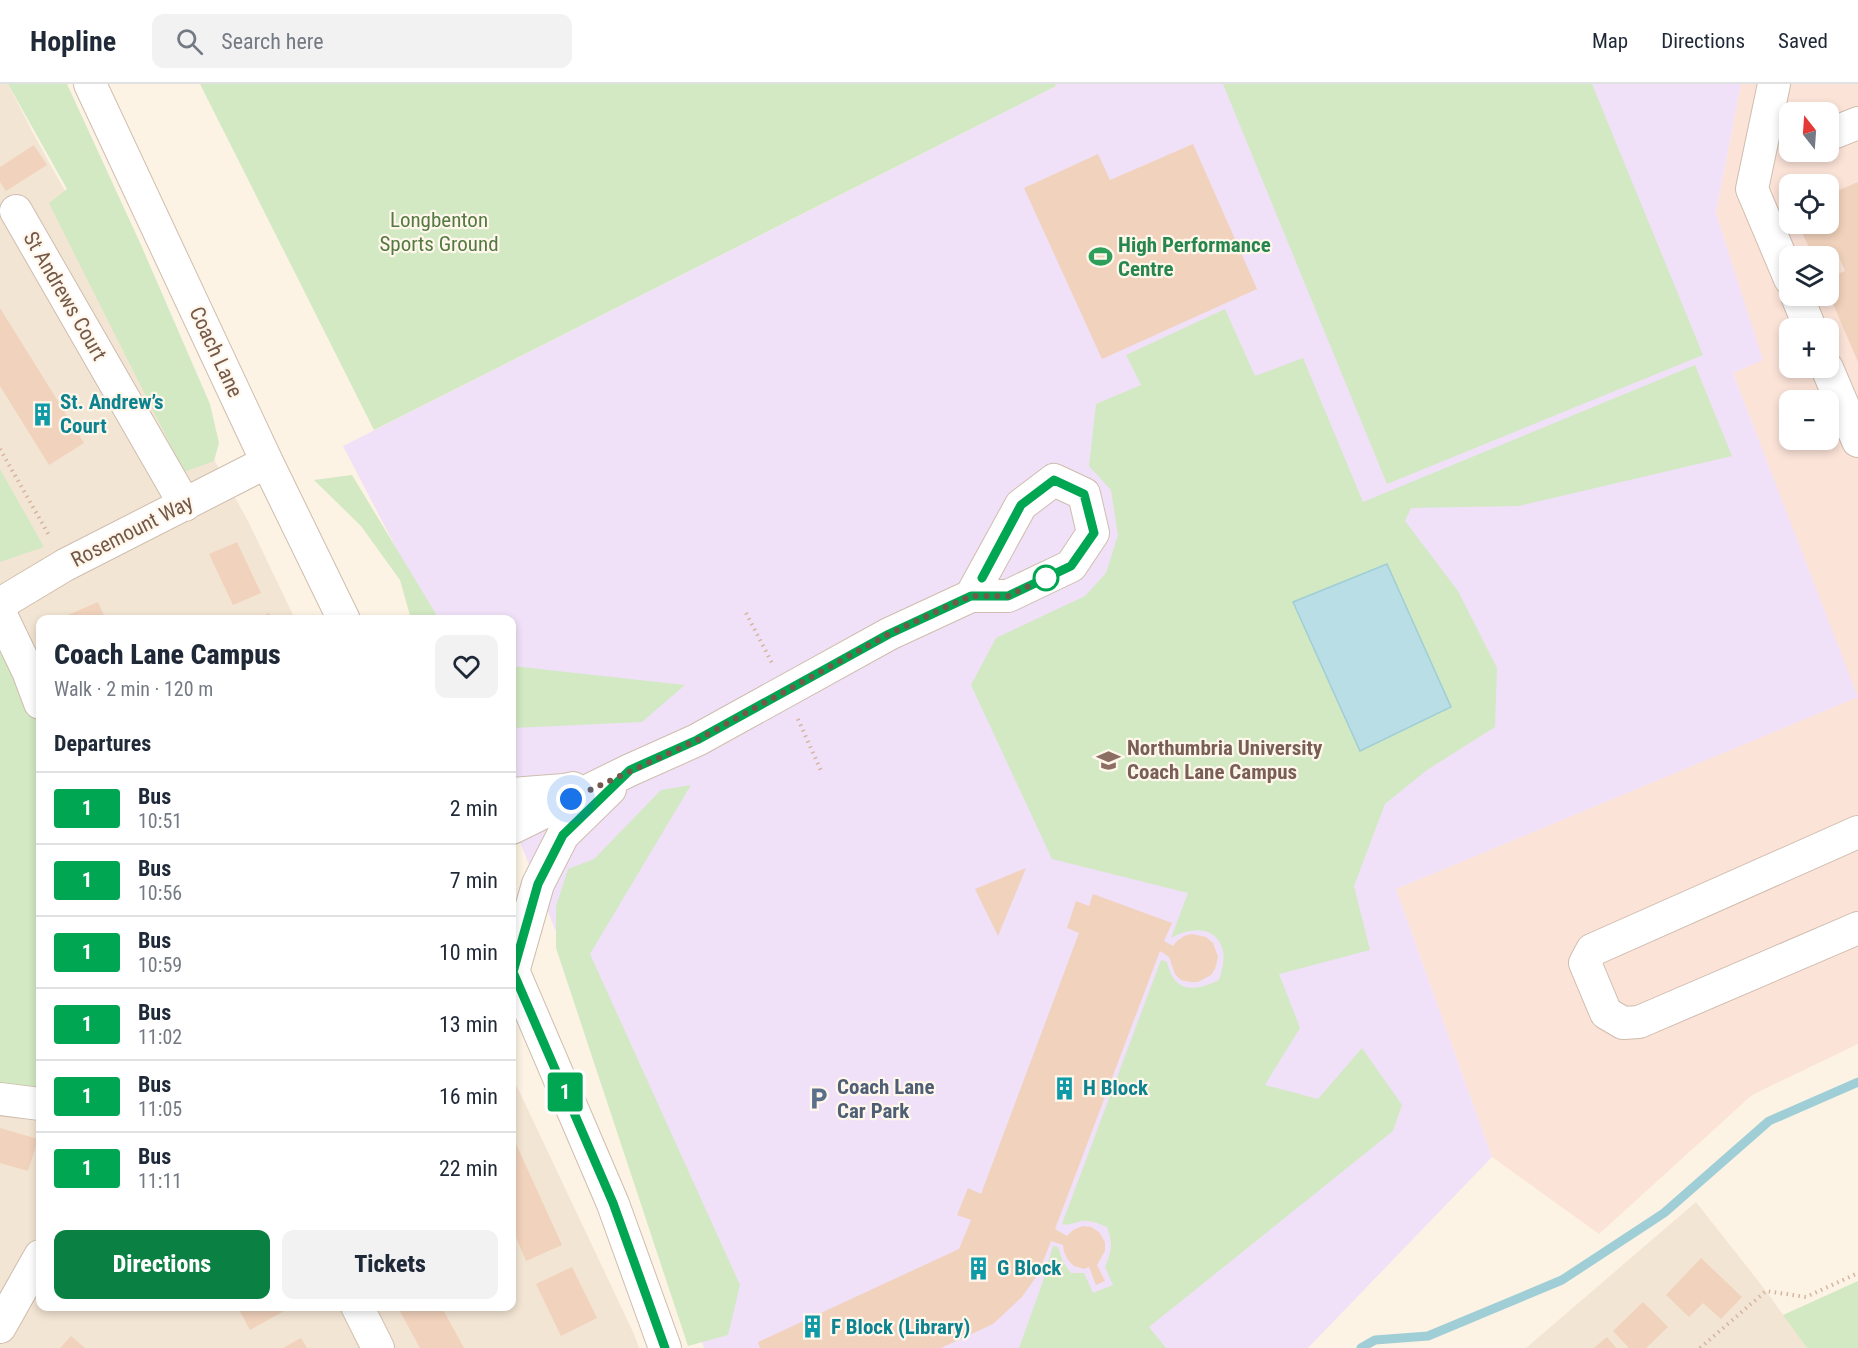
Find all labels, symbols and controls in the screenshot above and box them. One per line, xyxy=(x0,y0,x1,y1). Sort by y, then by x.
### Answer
search box xyxy=(152,14,572,68)
text: Hopline xyxy=(30,25,116,58)
icon: search xyxy=(173,25,206,58)
text: Search here xyxy=(221,29,324,54)
text: Map xyxy=(1592,29,1628,53)
text: Directions xyxy=(1661,29,1745,53)
text: Saved xyxy=(1778,29,1828,53)
north arrow xyxy=(1779,102,1839,162)
map controls xyxy=(1779,102,1839,450)
button: locate xyxy=(1779,174,1839,234)
park label: Longbenton Sports Ground xyxy=(379,208,499,256)
street label: St Andrews Court xyxy=(18,227,112,365)
place label: High Performance Centre xyxy=(1118,233,1271,281)
sports icon: High Performance Centre xyxy=(1087,244,1113,270)
button: layers xyxy=(1779,246,1839,306)
street label: Coach Lane xyxy=(185,303,247,401)
button: + xyxy=(1779,318,1839,378)
place label: St. Andrew’s Court xyxy=(60,390,164,438)
button: − xyxy=(1779,390,1839,450)
building icon: St. Andrew’s Court xyxy=(29,401,55,427)
street label: Rosemount Way xyxy=(67,490,197,572)
unlabelled marker xyxy=(1033,565,1059,591)
button: heart xyxy=(435,635,498,698)
text: Coach Lane Campus xyxy=(54,638,281,671)
text: Walk · 2 min · 120 m xyxy=(54,677,213,701)
text: Departures xyxy=(54,731,151,756)
place label: Northumbria University Coach Lane Campus xyxy=(1127,736,1323,784)
school or university icon: Northumbria University Coach Lane Campus xyxy=(1096,747,1122,773)
text: Bus xyxy=(138,784,171,809)
your location xyxy=(556,784,586,814)
text: 1 xyxy=(82,796,92,820)
text: 2 min xyxy=(450,796,498,821)
text: 10:51 xyxy=(138,809,182,833)
text: Bus xyxy=(138,856,171,881)
text: 1 xyxy=(82,868,92,892)
text: 7 min xyxy=(450,868,498,893)
text: 10:56 xyxy=(138,881,182,905)
text: Bus xyxy=(138,928,171,953)
text: 1 xyxy=(82,940,92,964)
text: 10 min xyxy=(439,940,498,965)
text: 10:59 xyxy=(138,953,182,977)
text: Bus xyxy=(138,1000,171,1025)
text: 1 xyxy=(82,1012,92,1036)
text: 13 min xyxy=(439,1012,498,1037)
text: 11:02 xyxy=(138,1025,182,1049)
text: Bus xyxy=(138,1072,171,1097)
line badge: 1 xyxy=(546,1072,584,1112)
place label: Coach Lane Car Park xyxy=(837,1075,934,1123)
building icon: H Block xyxy=(1052,1075,1078,1101)
place label: H Block xyxy=(1083,1076,1149,1100)
text: 1 xyxy=(560,1080,570,1104)
text: 1 xyxy=(82,1084,92,1108)
text: 16 min xyxy=(439,1084,498,1109)
parking icon: Coach Lane Car Park xyxy=(806,1086,832,1112)
text: 11:05 xyxy=(138,1097,182,1121)
text: Bus xyxy=(138,1144,171,1169)
text: 1 xyxy=(82,1156,92,1180)
text: 22 min xyxy=(439,1156,498,1181)
text: 11:11 xyxy=(138,1169,182,1193)
button: Directions xyxy=(54,1230,270,1299)
button: Tickets xyxy=(282,1230,498,1299)
building icon: G Block xyxy=(966,1255,992,1281)
place label: G Block xyxy=(997,1256,1062,1280)
building icon: F Block (Library) xyxy=(800,1314,826,1340)
place label: F Block (Library) xyxy=(831,1315,970,1339)

